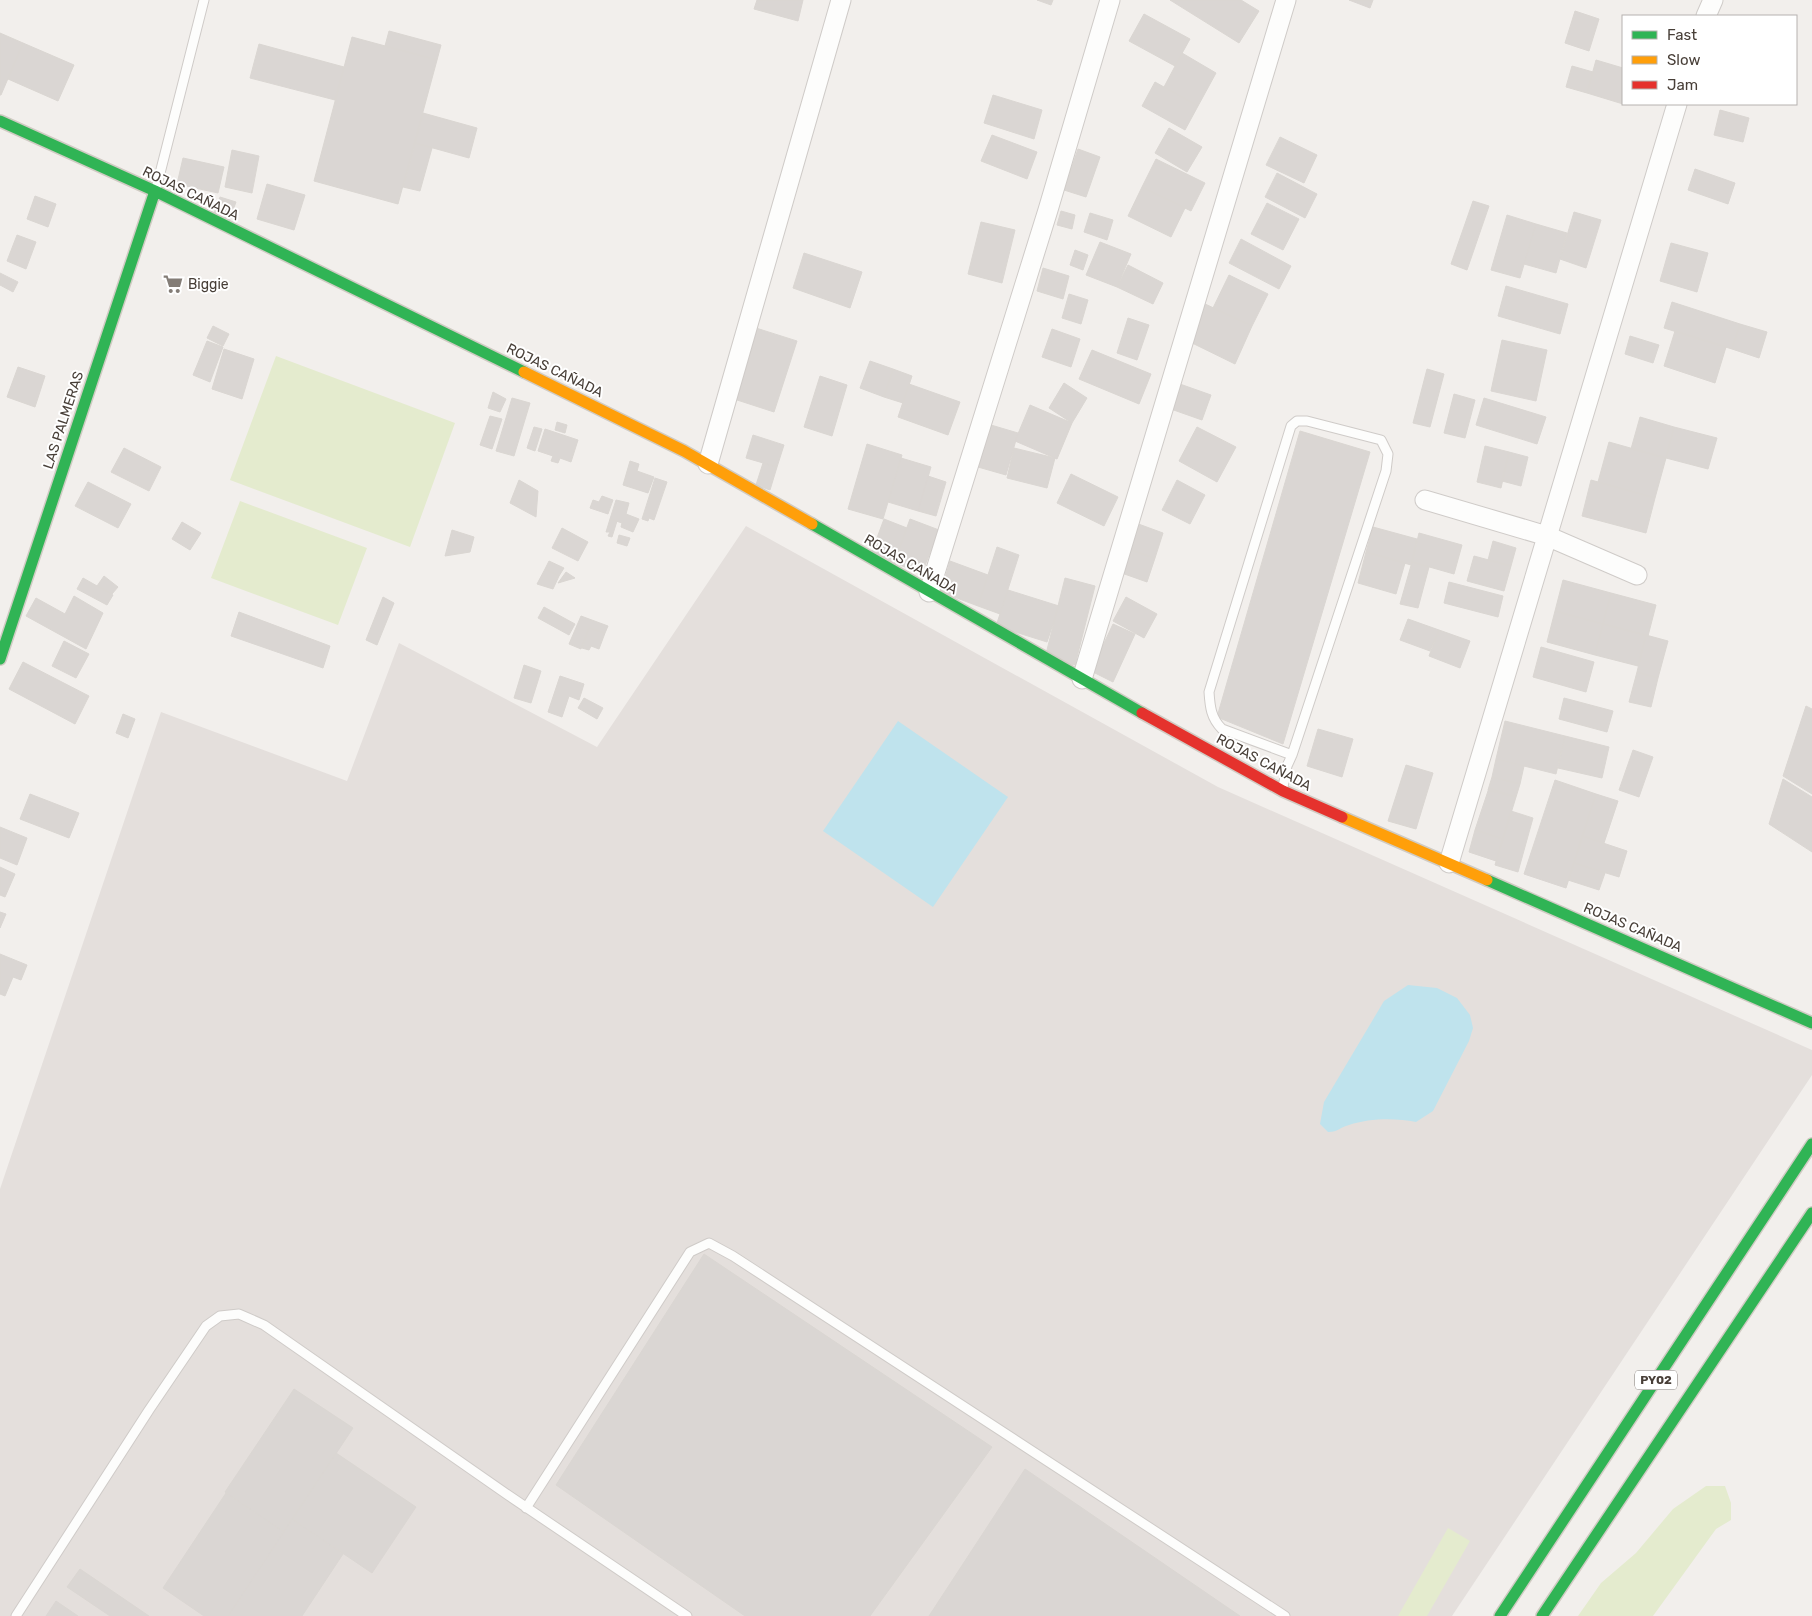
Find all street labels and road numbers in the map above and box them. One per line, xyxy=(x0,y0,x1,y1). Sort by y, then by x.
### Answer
street label: ROJAS CAÑADA xyxy=(140,162,243,224)
street label: ROJAS CAÑADA xyxy=(504,339,607,401)
street label: LAS PALMERAS xyxy=(40,369,87,471)
street label: ROJAS CAÑADA xyxy=(861,530,962,598)
street label: ROJAS CAÑADA xyxy=(1213,729,1315,795)
street label: ROJAS CAÑADA xyxy=(1581,898,1686,956)
road number: PY02 xyxy=(1635,1370,1677,1390)

